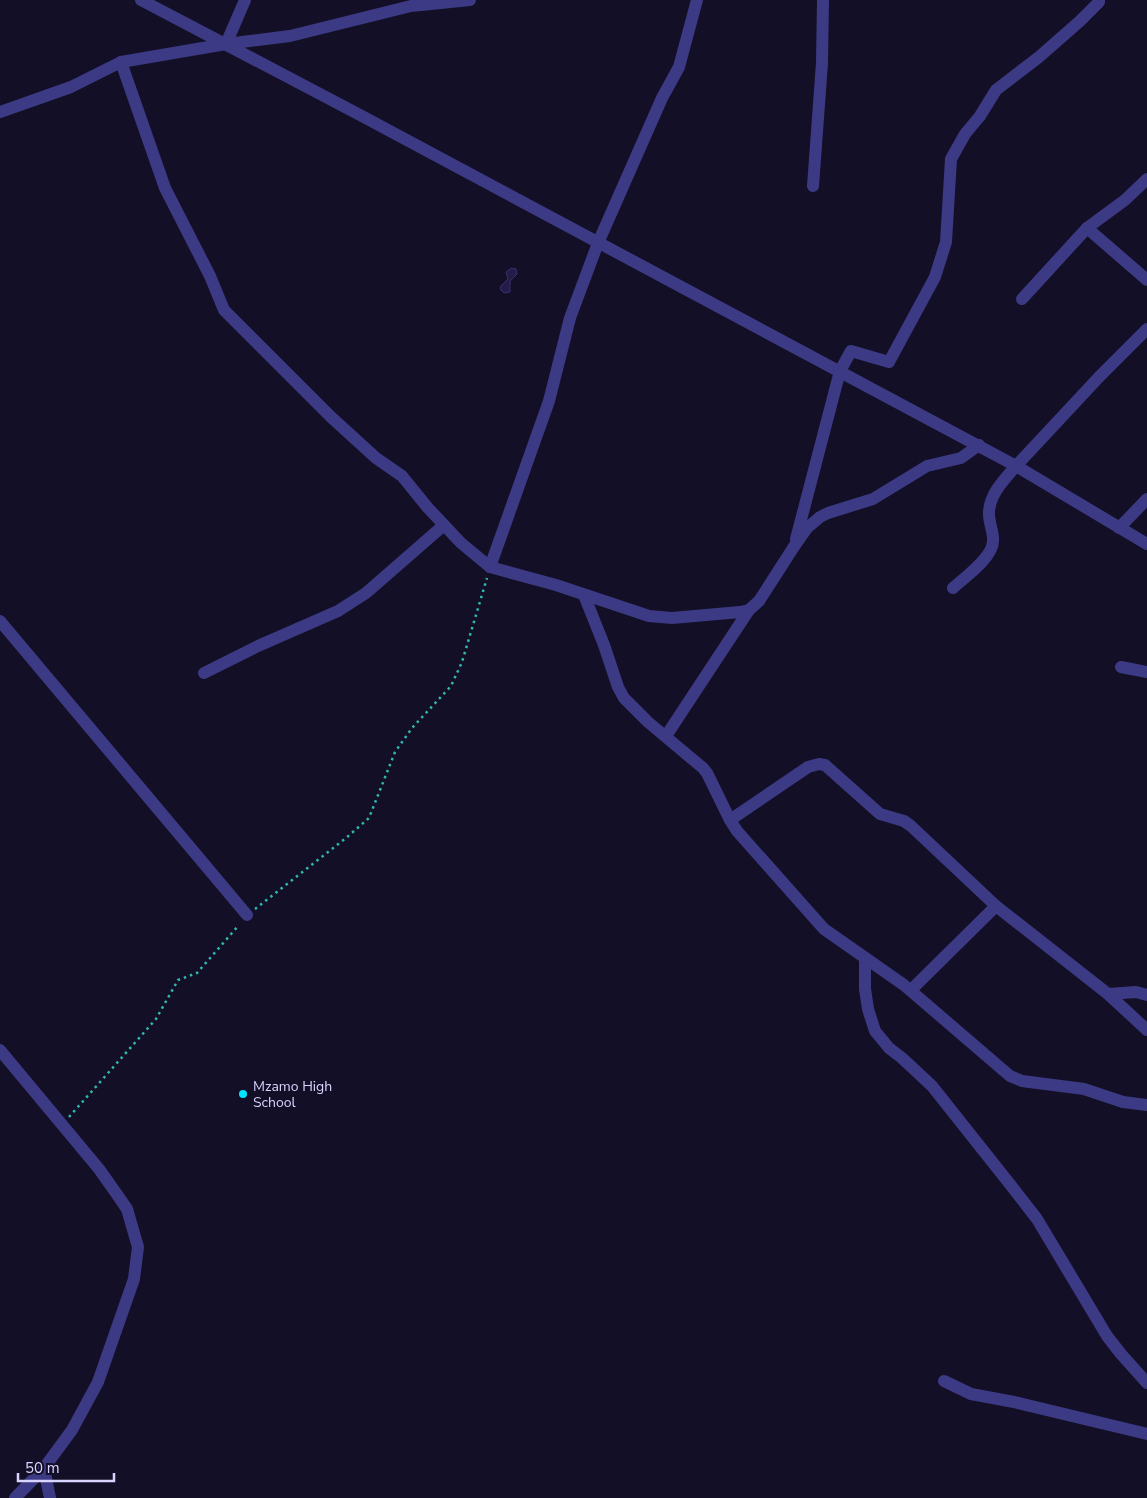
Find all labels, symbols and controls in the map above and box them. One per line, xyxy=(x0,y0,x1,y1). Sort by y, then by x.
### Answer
place label: Mzamo High School xyxy=(253,1077,332,1112)
marker: Mzamo High School xyxy=(237,1088,249,1100)
scale bar xyxy=(18,1450,114,1482)
text: 50 m xyxy=(25,1458,60,1478)

